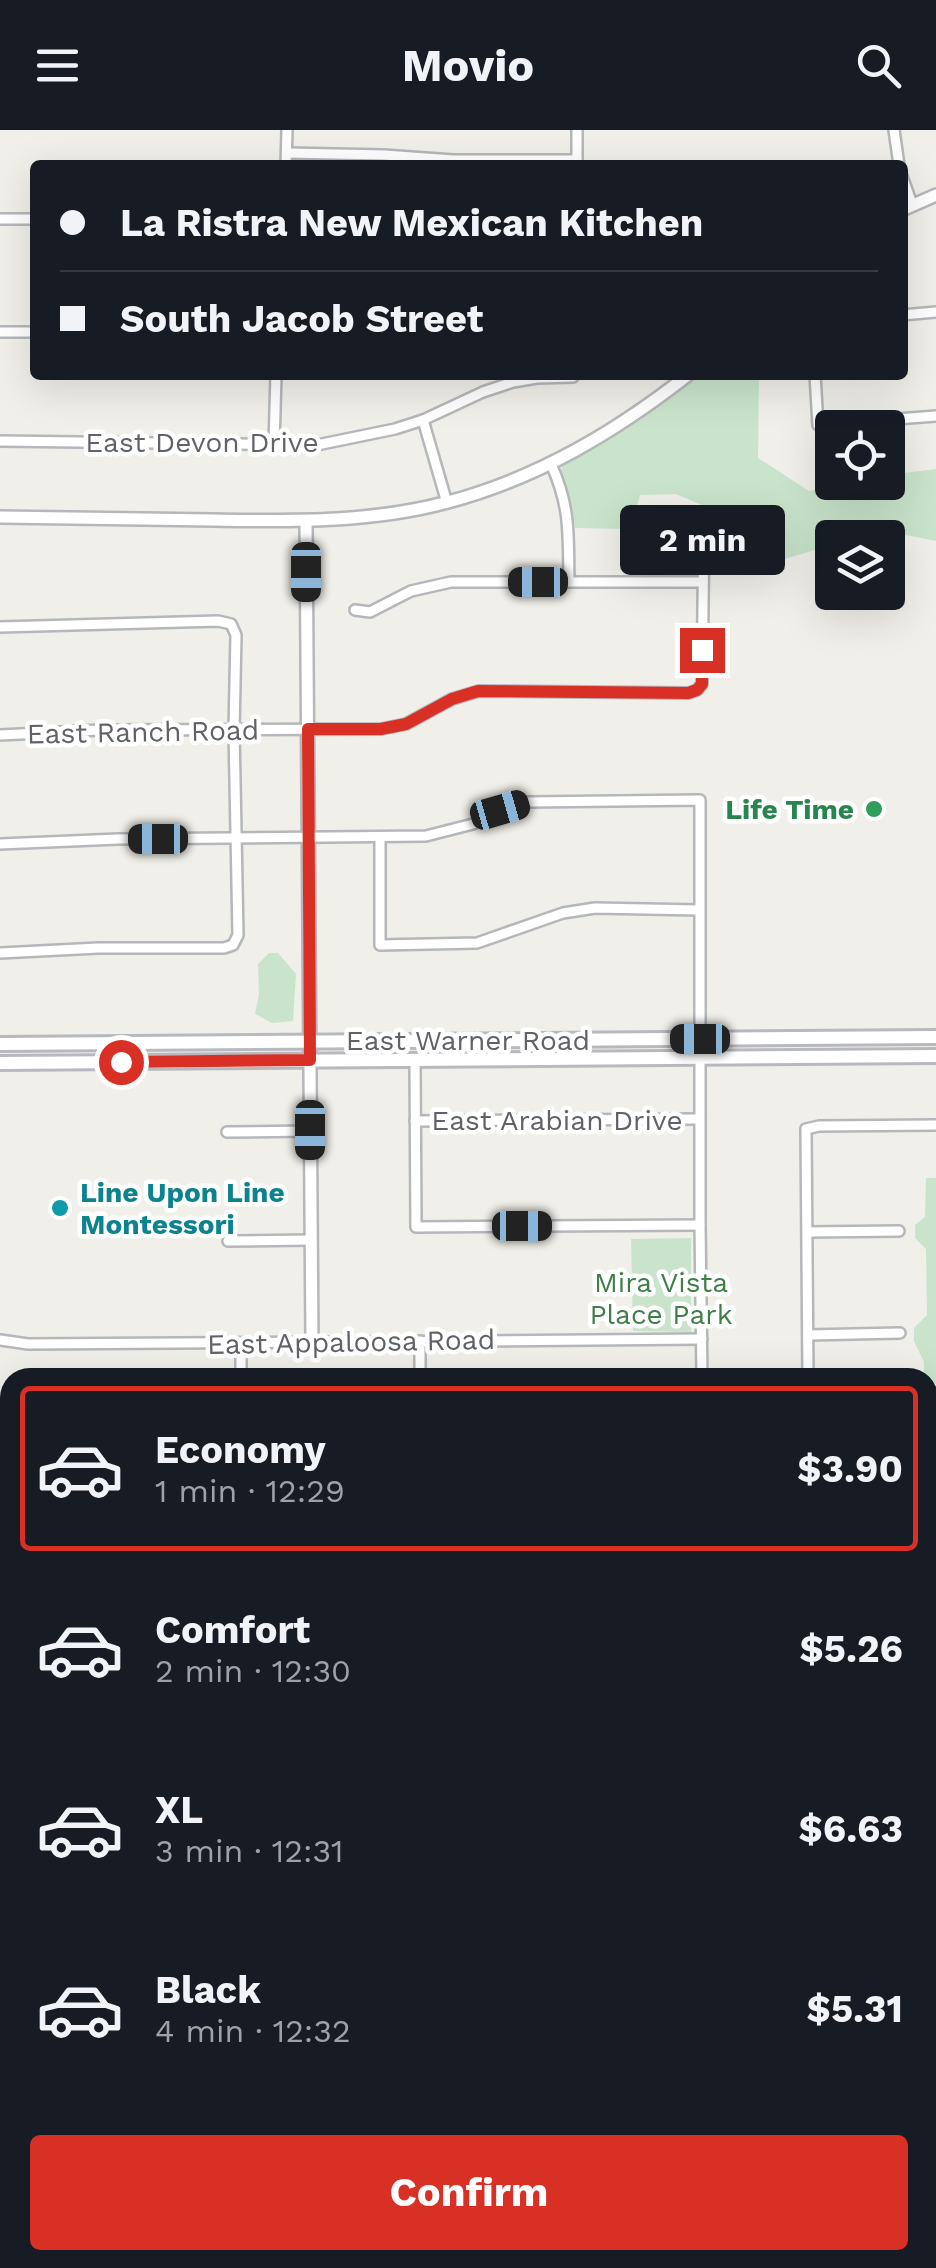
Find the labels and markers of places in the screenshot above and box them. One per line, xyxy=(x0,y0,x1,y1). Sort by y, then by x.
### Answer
place label: Life Time xyxy=(725,793,854,826)
marker: Life Time xyxy=(863,798,885,820)
place label: Line Upon Line Montessori xyxy=(80,1176,285,1241)
marker: Line Upon Line Montessori xyxy=(49,1197,71,1219)

